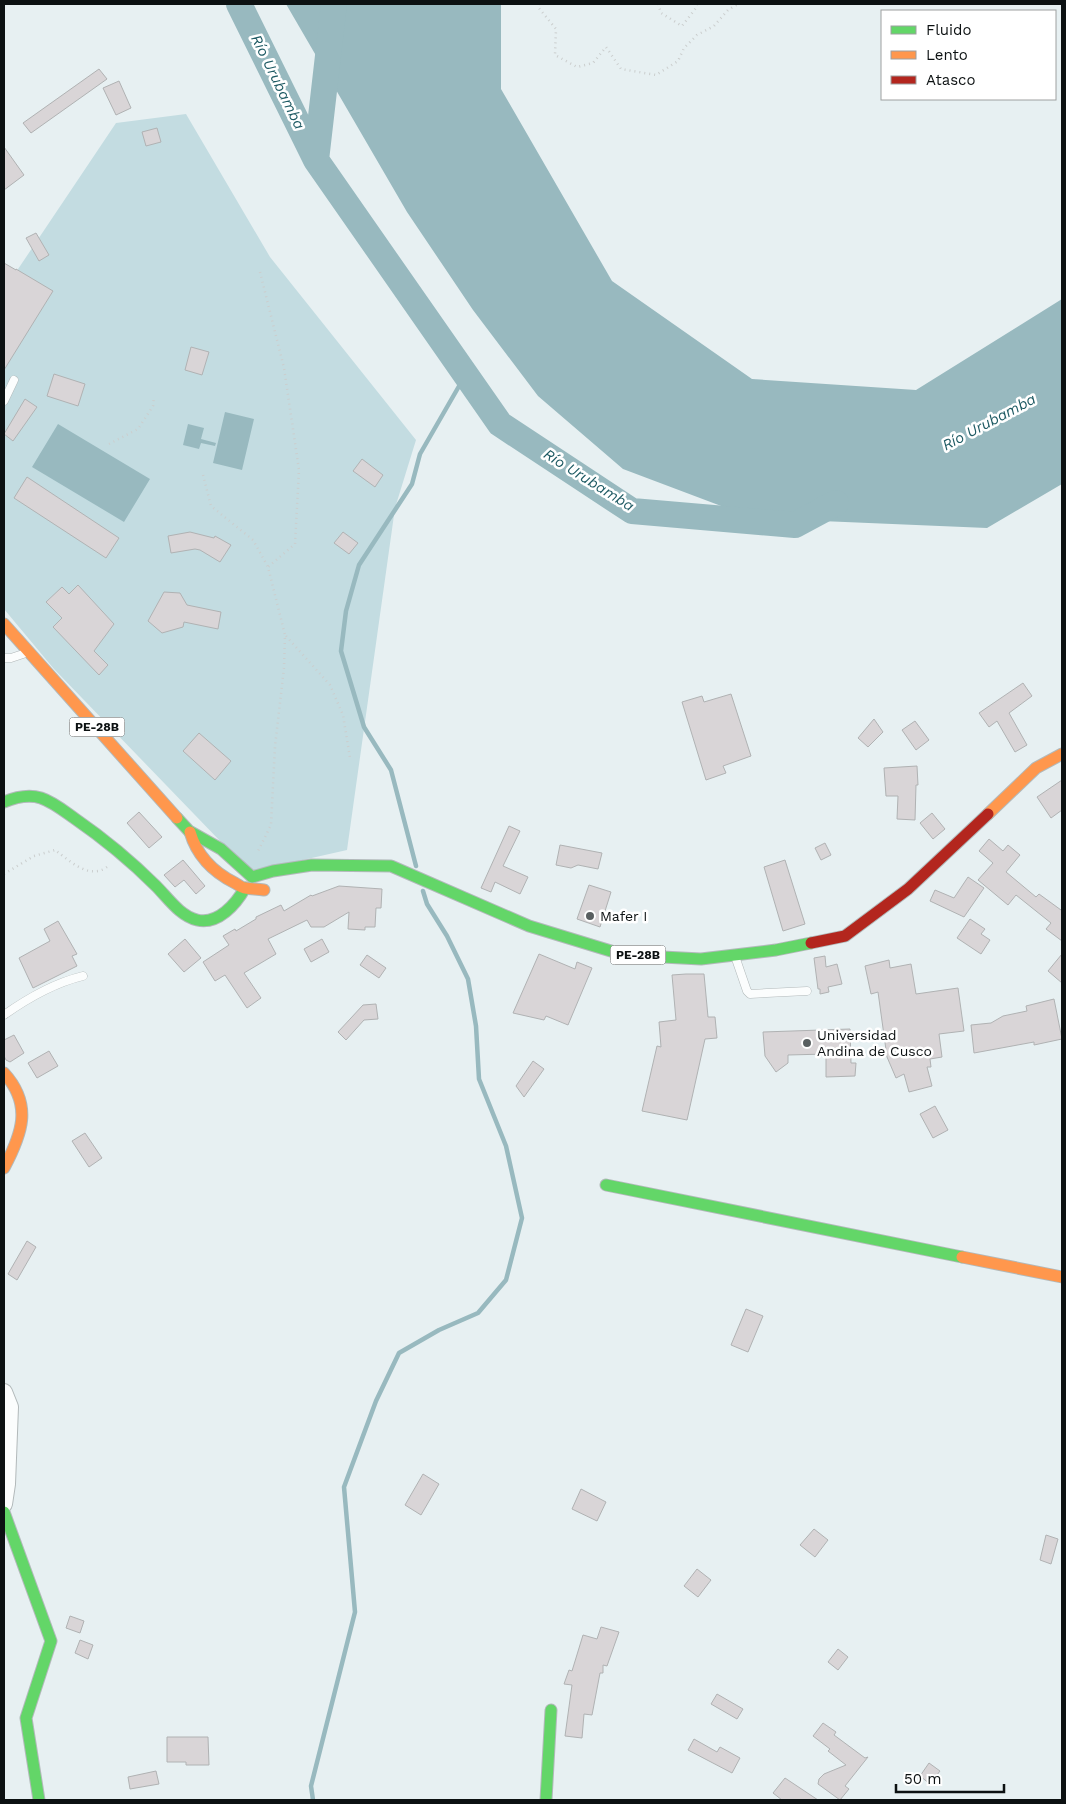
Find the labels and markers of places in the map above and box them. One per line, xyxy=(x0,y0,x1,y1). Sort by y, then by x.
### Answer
place label: Mafer I xyxy=(600,908,647,924)
marker: Mafer I xyxy=(584,910,596,922)
place label: Universidad Andina de Cusco xyxy=(817,1027,932,1059)
marker: Universidad Andina de Cusco xyxy=(801,1037,813,1049)

